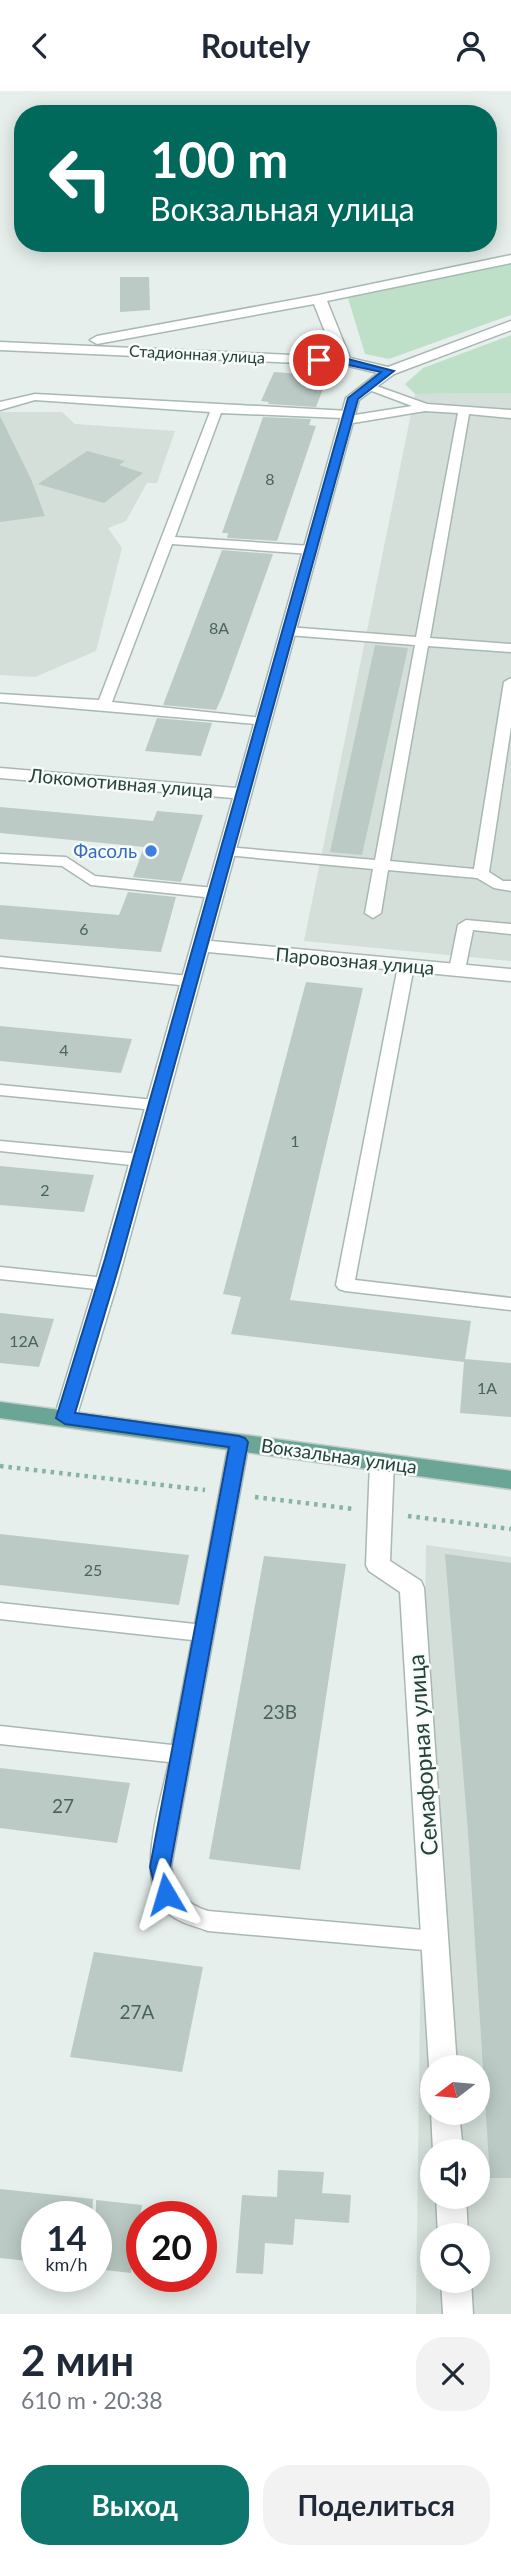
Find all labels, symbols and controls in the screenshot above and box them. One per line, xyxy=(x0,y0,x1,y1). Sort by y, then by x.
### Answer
text: Routely xyxy=(201,26,310,65)
icon: back xyxy=(21,27,59,65)
icon: person xyxy=(452,27,490,65)
text: 100 m xyxy=(150,130,288,188)
icon: left xyxy=(35,133,126,224)
text: Вокзальная улица xyxy=(150,189,415,228)
pin xyxy=(289,330,349,390)
street label: Стадионная улица xyxy=(129,340,266,367)
icon: arrive xyxy=(300,341,338,379)
house number: 8 xyxy=(265,469,275,488)
house number: 8А xyxy=(209,618,229,637)
street label: Локомотивная улица xyxy=(27,763,214,802)
place label: Фасоль xyxy=(73,839,137,862)
marker: Фасоль xyxy=(143,843,159,859)
house number: 6 xyxy=(79,919,89,938)
street label: Паровозная улица xyxy=(275,942,435,979)
house number: 4 xyxy=(59,1040,69,1059)
house number: 1 xyxy=(290,1131,300,1150)
house number: 2 xyxy=(40,1180,50,1199)
house number: 12А xyxy=(9,1331,39,1350)
house number: 1А xyxy=(477,1378,497,1397)
street label: Вокзальная улица xyxy=(260,1433,419,1478)
house number: 25 xyxy=(84,1560,102,1579)
street label: Семафорная улица xyxy=(401,1654,443,1857)
house number: 23В xyxy=(263,1700,297,1723)
house number: 27 xyxy=(52,1794,74,1817)
position arrow xyxy=(129,1857,203,1931)
house number: 27А xyxy=(120,2000,155,2023)
north arrow xyxy=(420,2055,490,2125)
map controls xyxy=(420,2055,490,2293)
button: sound xyxy=(420,2139,490,2209)
speed limit sign: 20 xyxy=(126,2201,217,2292)
text: 14 xyxy=(46,2216,87,2258)
button: search xyxy=(420,2223,490,2293)
text: km/h xyxy=(45,2253,88,2275)
text: 2 мин xyxy=(21,2335,134,2385)
button: close xyxy=(416,2337,490,2411)
text: 610 m · 20:38 xyxy=(21,2386,163,2414)
button: Выход xyxy=(21,2465,249,2545)
button: Поделиться xyxy=(263,2465,490,2545)

